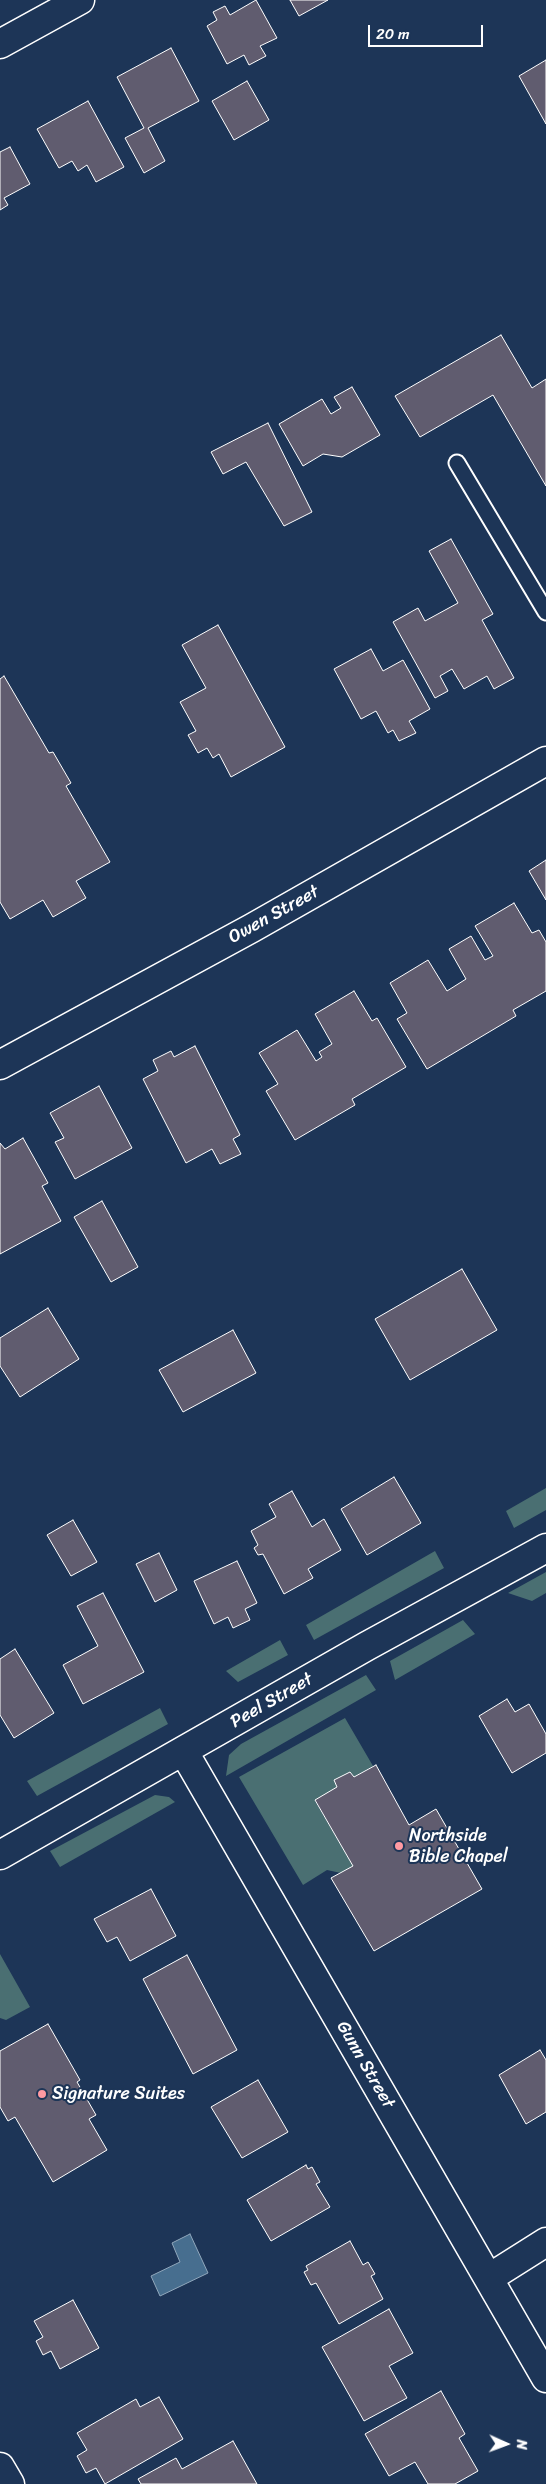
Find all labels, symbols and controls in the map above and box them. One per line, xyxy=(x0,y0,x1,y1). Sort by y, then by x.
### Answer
scale bar xyxy=(371,15,486,47)
text: 20 m xyxy=(376,21,410,47)
street label: Owen Street xyxy=(225,881,323,949)
street label: Peel Street xyxy=(227,1669,317,1733)
place label: Northside Bible Chapel xyxy=(409,1825,508,1868)
marker: Northside Bible Chapel xyxy=(393,1840,405,1852)
street label: Gunn Street xyxy=(331,2017,399,2113)
place label: Signature Suites xyxy=(52,2083,185,2105)
marker: Signature Suites xyxy=(36,2088,48,2100)
north arrow xyxy=(481,2419,531,2469)
text: N xyxy=(509,2439,534,2450)

